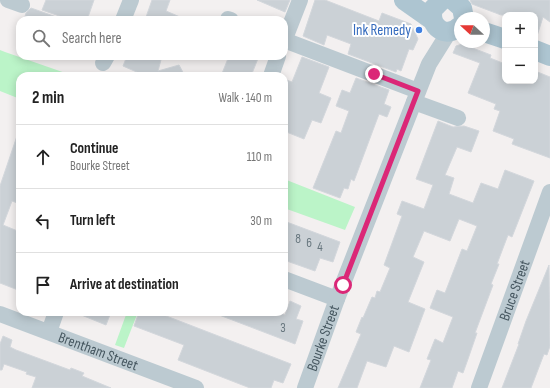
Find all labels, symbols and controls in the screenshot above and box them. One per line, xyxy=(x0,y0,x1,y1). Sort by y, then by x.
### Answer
north arrow xyxy=(454,12,490,48)
map controls xyxy=(502,12,538,84)
button: + xyxy=(502,12,538,48)
search box xyxy=(16,16,288,60)
place label: Ink Remedy xyxy=(353,21,411,40)
marker: Ink Remedy xyxy=(414,25,424,35)
icon: search xyxy=(30,27,52,49)
text: Search here xyxy=(62,29,122,48)
button: − xyxy=(502,48,538,84)
route end xyxy=(365,65,383,83)
text: 2 min xyxy=(32,88,64,108)
text: Walk · 140 m xyxy=(219,90,272,106)
text: Continue xyxy=(70,139,119,158)
icon: ahead xyxy=(32,146,54,168)
text: 110 m xyxy=(247,149,272,165)
text: Bourke Street xyxy=(70,158,130,174)
icon: left xyxy=(32,210,54,232)
text: Turn left xyxy=(70,211,115,230)
text: 30 m xyxy=(250,213,272,229)
house number: 8 xyxy=(295,231,301,247)
house number: 6 xyxy=(306,235,312,251)
house number: 4 xyxy=(317,239,323,255)
street label: Bruce Street xyxy=(495,257,535,323)
icon: arrive xyxy=(32,274,54,296)
text: Arrive at destination xyxy=(70,275,179,294)
route start xyxy=(334,276,352,294)
street label: Bourke Street xyxy=(303,302,344,374)
house number: 3 xyxy=(280,320,286,336)
street label: Brentham Street xyxy=(55,328,141,375)

